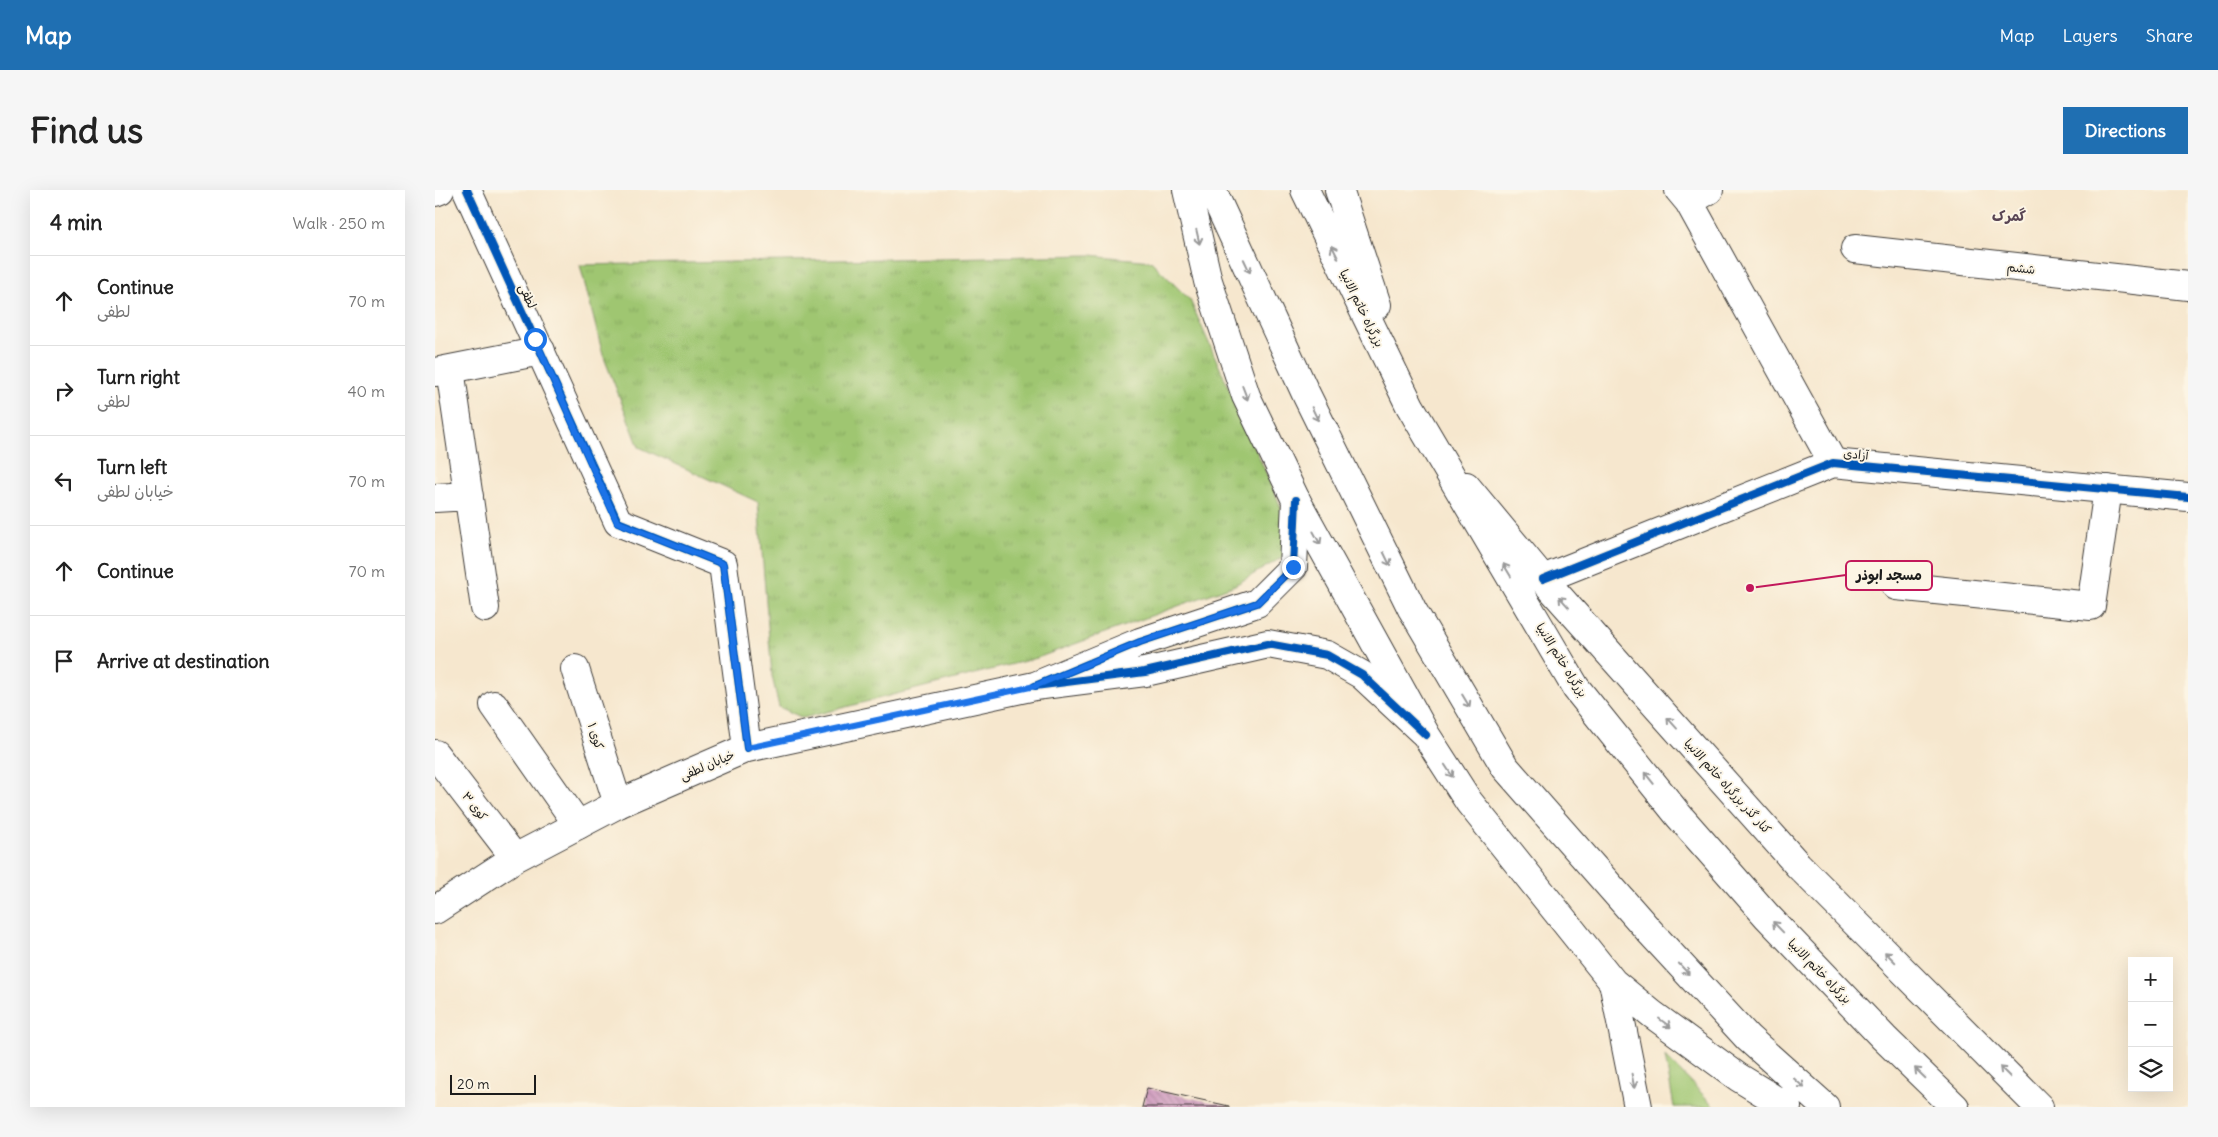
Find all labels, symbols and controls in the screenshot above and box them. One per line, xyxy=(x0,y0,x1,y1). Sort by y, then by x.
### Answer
text: Map xyxy=(25,20,72,50)
text: Map xyxy=(1999,24,2034,47)
text: Layers xyxy=(2062,24,2118,47)
text: Share xyxy=(2146,24,2193,47)
button: Directions xyxy=(2063,107,2188,154)
text: Find us xyxy=(30,108,143,152)
district label: گمرک xyxy=(1992,207,2027,225)
text: 4 min xyxy=(50,209,102,236)
text: Walk · 250 m xyxy=(293,213,385,233)
one-way arrow xyxy=(1194,229,1203,245)
one-way arrow xyxy=(1330,245,1339,260)
one-way arrow xyxy=(1243,258,1252,273)
street label: ششم xyxy=(2006,259,2036,279)
street label: بزرگراه خاتم الانبیا xyxy=(1335,267,1387,350)
text: Continue xyxy=(97,275,174,299)
street label: لطفی xyxy=(515,281,540,311)
icon: ahead xyxy=(50,287,78,315)
text: 70 m xyxy=(349,291,385,311)
text: لطفی xyxy=(97,301,130,321)
route start xyxy=(524,328,547,351)
text: Turn right xyxy=(97,365,180,389)
icon: right xyxy=(50,377,78,405)
text: 40 m xyxy=(347,381,385,401)
one-way arrow xyxy=(1241,385,1250,400)
text: لطفی xyxy=(97,391,130,411)
one-way arrow xyxy=(1311,406,1320,421)
street label: آزادی xyxy=(1843,445,1870,463)
text: Turn left xyxy=(97,455,167,479)
icon: left xyxy=(50,467,78,495)
text: 70 m xyxy=(349,471,385,491)
text: خیابان لطفی xyxy=(97,481,174,501)
one-way arrow xyxy=(1312,531,1322,546)
one-way arrow xyxy=(1382,552,1392,567)
route end xyxy=(1282,556,1305,579)
icon: ahead xyxy=(50,557,78,585)
text: Continue xyxy=(97,559,174,583)
text: 70 m xyxy=(349,561,385,581)
callout: مسجد ابوذر xyxy=(1846,561,1932,590)
one-way arrow xyxy=(1502,564,1512,578)
text: مسجد ابوذر xyxy=(1854,566,1922,585)
one-way arrow xyxy=(1558,596,1570,609)
street label: بزرگراه خاتم الانبیا xyxy=(1532,620,1591,701)
icon: arrive xyxy=(50,647,78,675)
text: Arrive at destination xyxy=(97,649,270,673)
one-way arrow xyxy=(1462,694,1472,708)
one-way arrow xyxy=(1666,717,1678,730)
street label: کوی ۱ xyxy=(585,721,607,751)
street label: کنار گذر بزرگراه خاتم الانبیا xyxy=(1680,735,1775,838)
street label: خیابان لطفی xyxy=(678,747,737,784)
one-way arrow xyxy=(1445,763,1455,777)
one-way arrow xyxy=(1644,772,1655,785)
street label: کوی ۳ xyxy=(459,789,491,823)
one-way arrow xyxy=(1772,921,1784,934)
street label: بزرگراه خاتم الانبیا xyxy=(1784,935,1855,1008)
one-way arrow xyxy=(1884,951,1896,964)
map controls xyxy=(2128,957,2173,1092)
button: + xyxy=(2128,957,2173,1002)
one-way arrow xyxy=(1678,962,1690,975)
button: − xyxy=(2128,1002,2173,1047)
one-way arrow xyxy=(1658,1018,1672,1028)
button: layers xyxy=(2128,1047,2173,1092)
one-way arrow xyxy=(1999,1066,2011,1079)
one-way arrow xyxy=(1914,1067,1926,1079)
scale bar xyxy=(450,1072,536,1095)
one-way arrow xyxy=(1629,1073,1639,1089)
text: 20 m xyxy=(457,1075,490,1093)
one-way arrow xyxy=(1792,1078,1805,1089)

